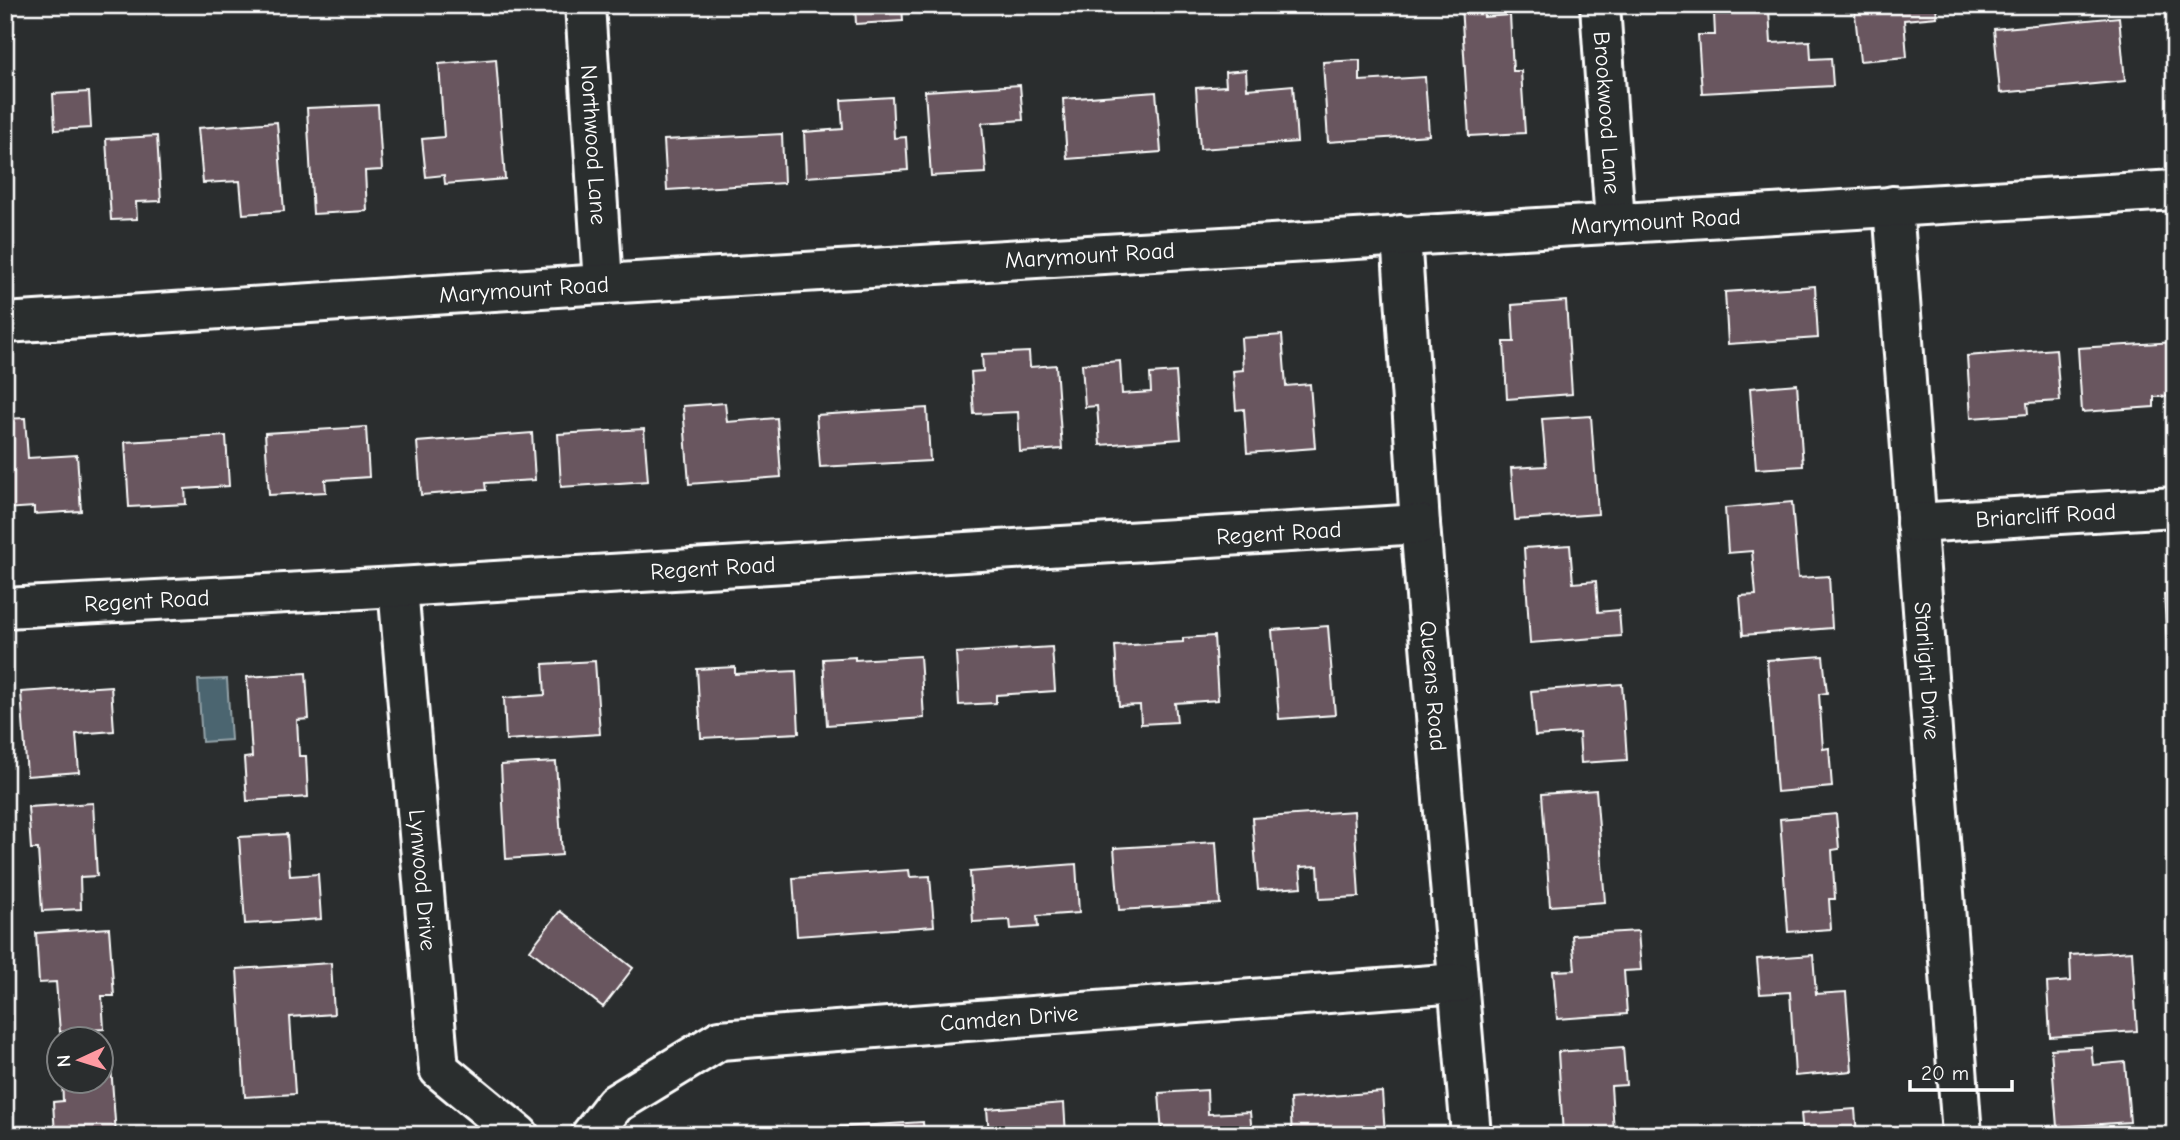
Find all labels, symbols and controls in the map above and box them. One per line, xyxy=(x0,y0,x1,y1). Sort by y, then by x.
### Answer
street label: Brookwood Lane xyxy=(1588,30,1626,195)
street label: Northwood Lane xyxy=(575,64,612,226)
street label: Marymount Road xyxy=(1570,203,1742,240)
street label: Marymount Road xyxy=(1004,237,1176,274)
street label: Marymount Road xyxy=(438,271,610,309)
street label: Briarcliff Road xyxy=(1975,498,2117,533)
street label: Regent Road xyxy=(1215,516,1342,551)
street label: Regent Road xyxy=(649,551,776,585)
street label: Regent Road xyxy=(83,584,210,618)
street label: Starlight Drive xyxy=(1908,601,1946,741)
street label: Queens Road xyxy=(1414,620,1452,752)
street label: Lynwood Drive xyxy=(403,808,442,952)
street label: Camden Drive xyxy=(939,999,1079,1037)
north arrow xyxy=(46,1024,116,1094)
scale bar xyxy=(1910,1049,2012,1093)
text: N xyxy=(53,1054,75,1068)
text: 20 m xyxy=(1921,1061,1969,1085)

